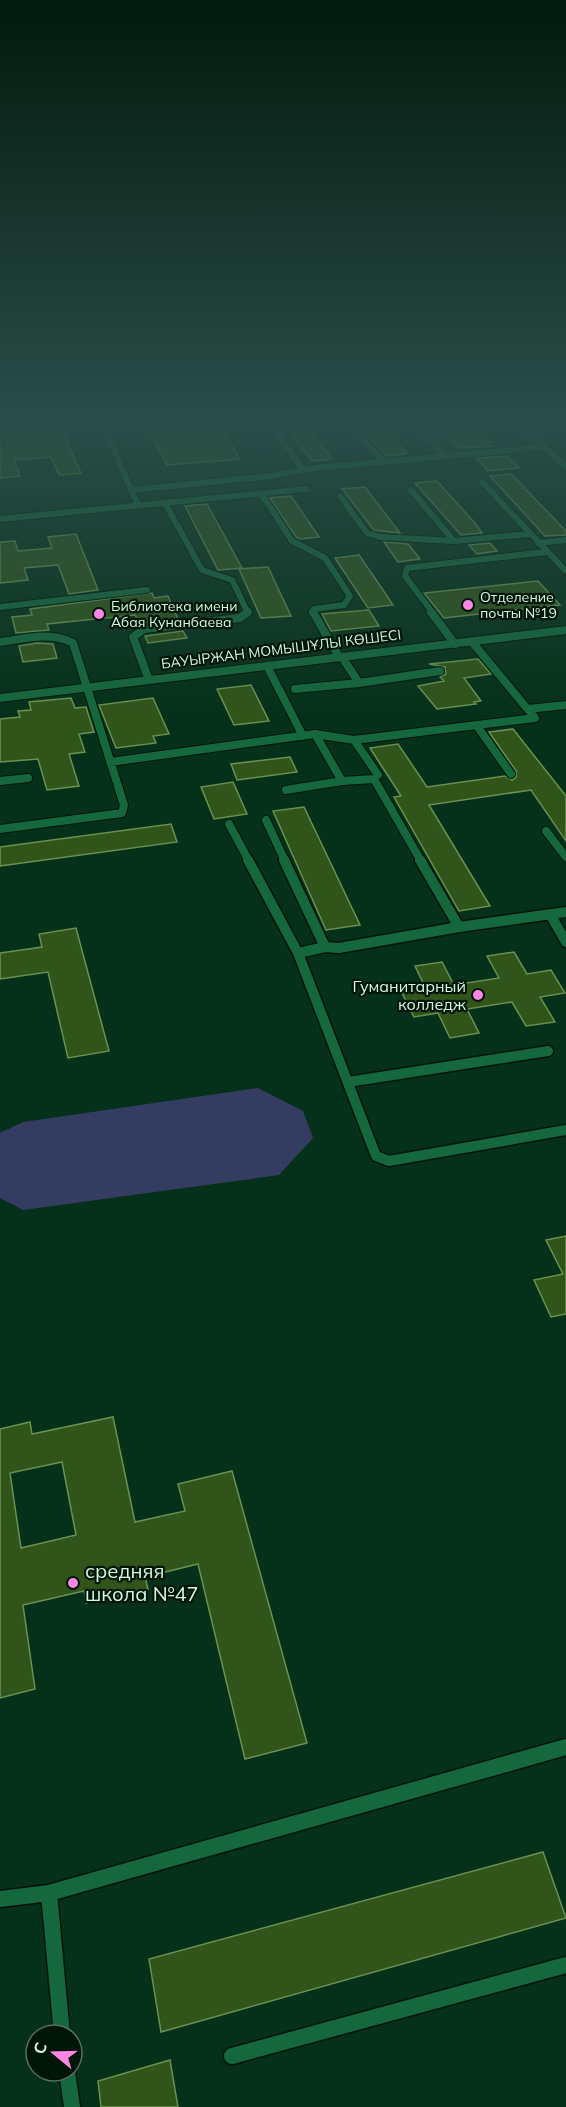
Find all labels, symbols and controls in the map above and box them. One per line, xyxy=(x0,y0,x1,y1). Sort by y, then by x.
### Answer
place label: Отделение почты №19 xyxy=(480,588,557,622)
place label: Библиотека имени Абая Кунанбаева xyxy=(111,597,238,631)
marker: Отделение почты №19 xyxy=(461,598,475,612)
marker: Библиотека имени Абая Кунанбаева xyxy=(92,607,106,621)
street label: БАУЫРЖАН МОМЫШҰЛЫ КӨШЕСІ xyxy=(160,625,402,673)
place label: Гуманитарный колледж xyxy=(352,976,466,1014)
marker: Гуманитарный колледж xyxy=(471,988,485,1002)
place label: средняя школа №47 xyxy=(85,1558,198,1606)
marker: средняя школа №47 xyxy=(66,1576,80,1590)
north arrow xyxy=(24,2023,84,2083)
text: С xyxy=(29,2040,51,2057)

